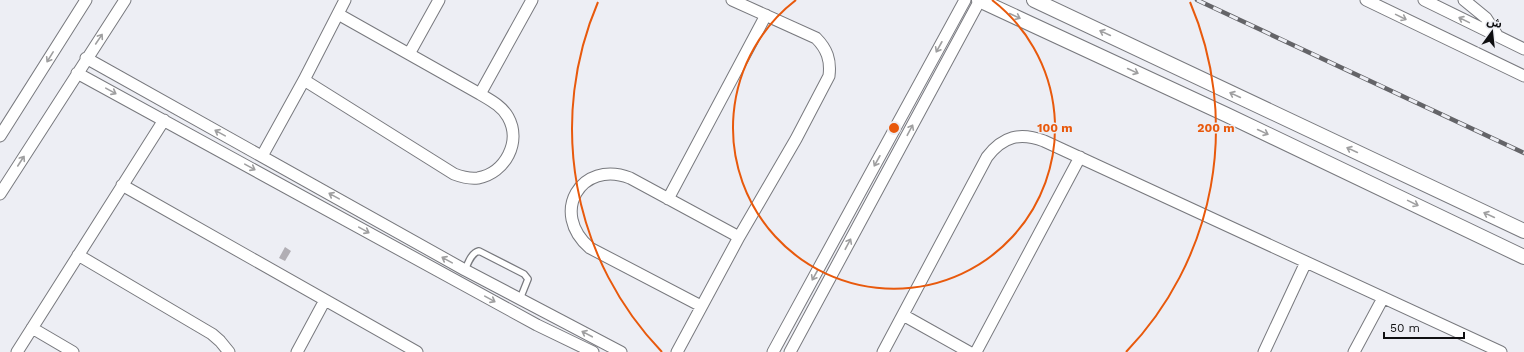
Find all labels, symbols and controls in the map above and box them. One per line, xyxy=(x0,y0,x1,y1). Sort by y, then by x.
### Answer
north arrow xyxy=(1472,12,1512,52)
one-way arrow xyxy=(1008,13,1020,20)
one-way arrow xyxy=(1395,14,1407,21)
text: ش xyxy=(1485,15,1503,31)
one-way arrow xyxy=(1458,16,1470,23)
one-way arrow xyxy=(1099,29,1111,36)
one-way arrow xyxy=(95,34,103,45)
one-way arrow xyxy=(935,40,943,52)
one-way arrow xyxy=(46,51,55,62)
one-way arrow xyxy=(1126,68,1138,75)
one-way arrow xyxy=(105,88,117,96)
one-way arrow xyxy=(1229,91,1241,98)
centre of rings xyxy=(887,121,901,135)
text: 100 m xyxy=(1037,121,1073,135)
text: 200 m xyxy=(1197,121,1235,135)
one-way arrow xyxy=(907,124,914,136)
one-way arrow xyxy=(215,128,227,136)
one-way arrow xyxy=(1257,129,1269,136)
one-way arrow xyxy=(1347,146,1359,153)
one-way arrow xyxy=(873,155,880,167)
one-way arrow xyxy=(17,156,25,167)
one-way arrow xyxy=(244,164,256,172)
one-way arrow xyxy=(328,192,340,200)
one-way arrow xyxy=(1407,200,1419,207)
one-way arrow xyxy=(1483,211,1495,218)
one-way arrow xyxy=(358,227,370,234)
one-way arrow xyxy=(845,238,852,250)
one-way arrow xyxy=(441,255,453,263)
one-way arrow xyxy=(811,269,818,281)
one-way arrow xyxy=(484,296,496,304)
scale bar xyxy=(1384,314,1464,340)
text: 50 m xyxy=(1390,321,1420,335)
one-way arrow xyxy=(581,330,593,337)

